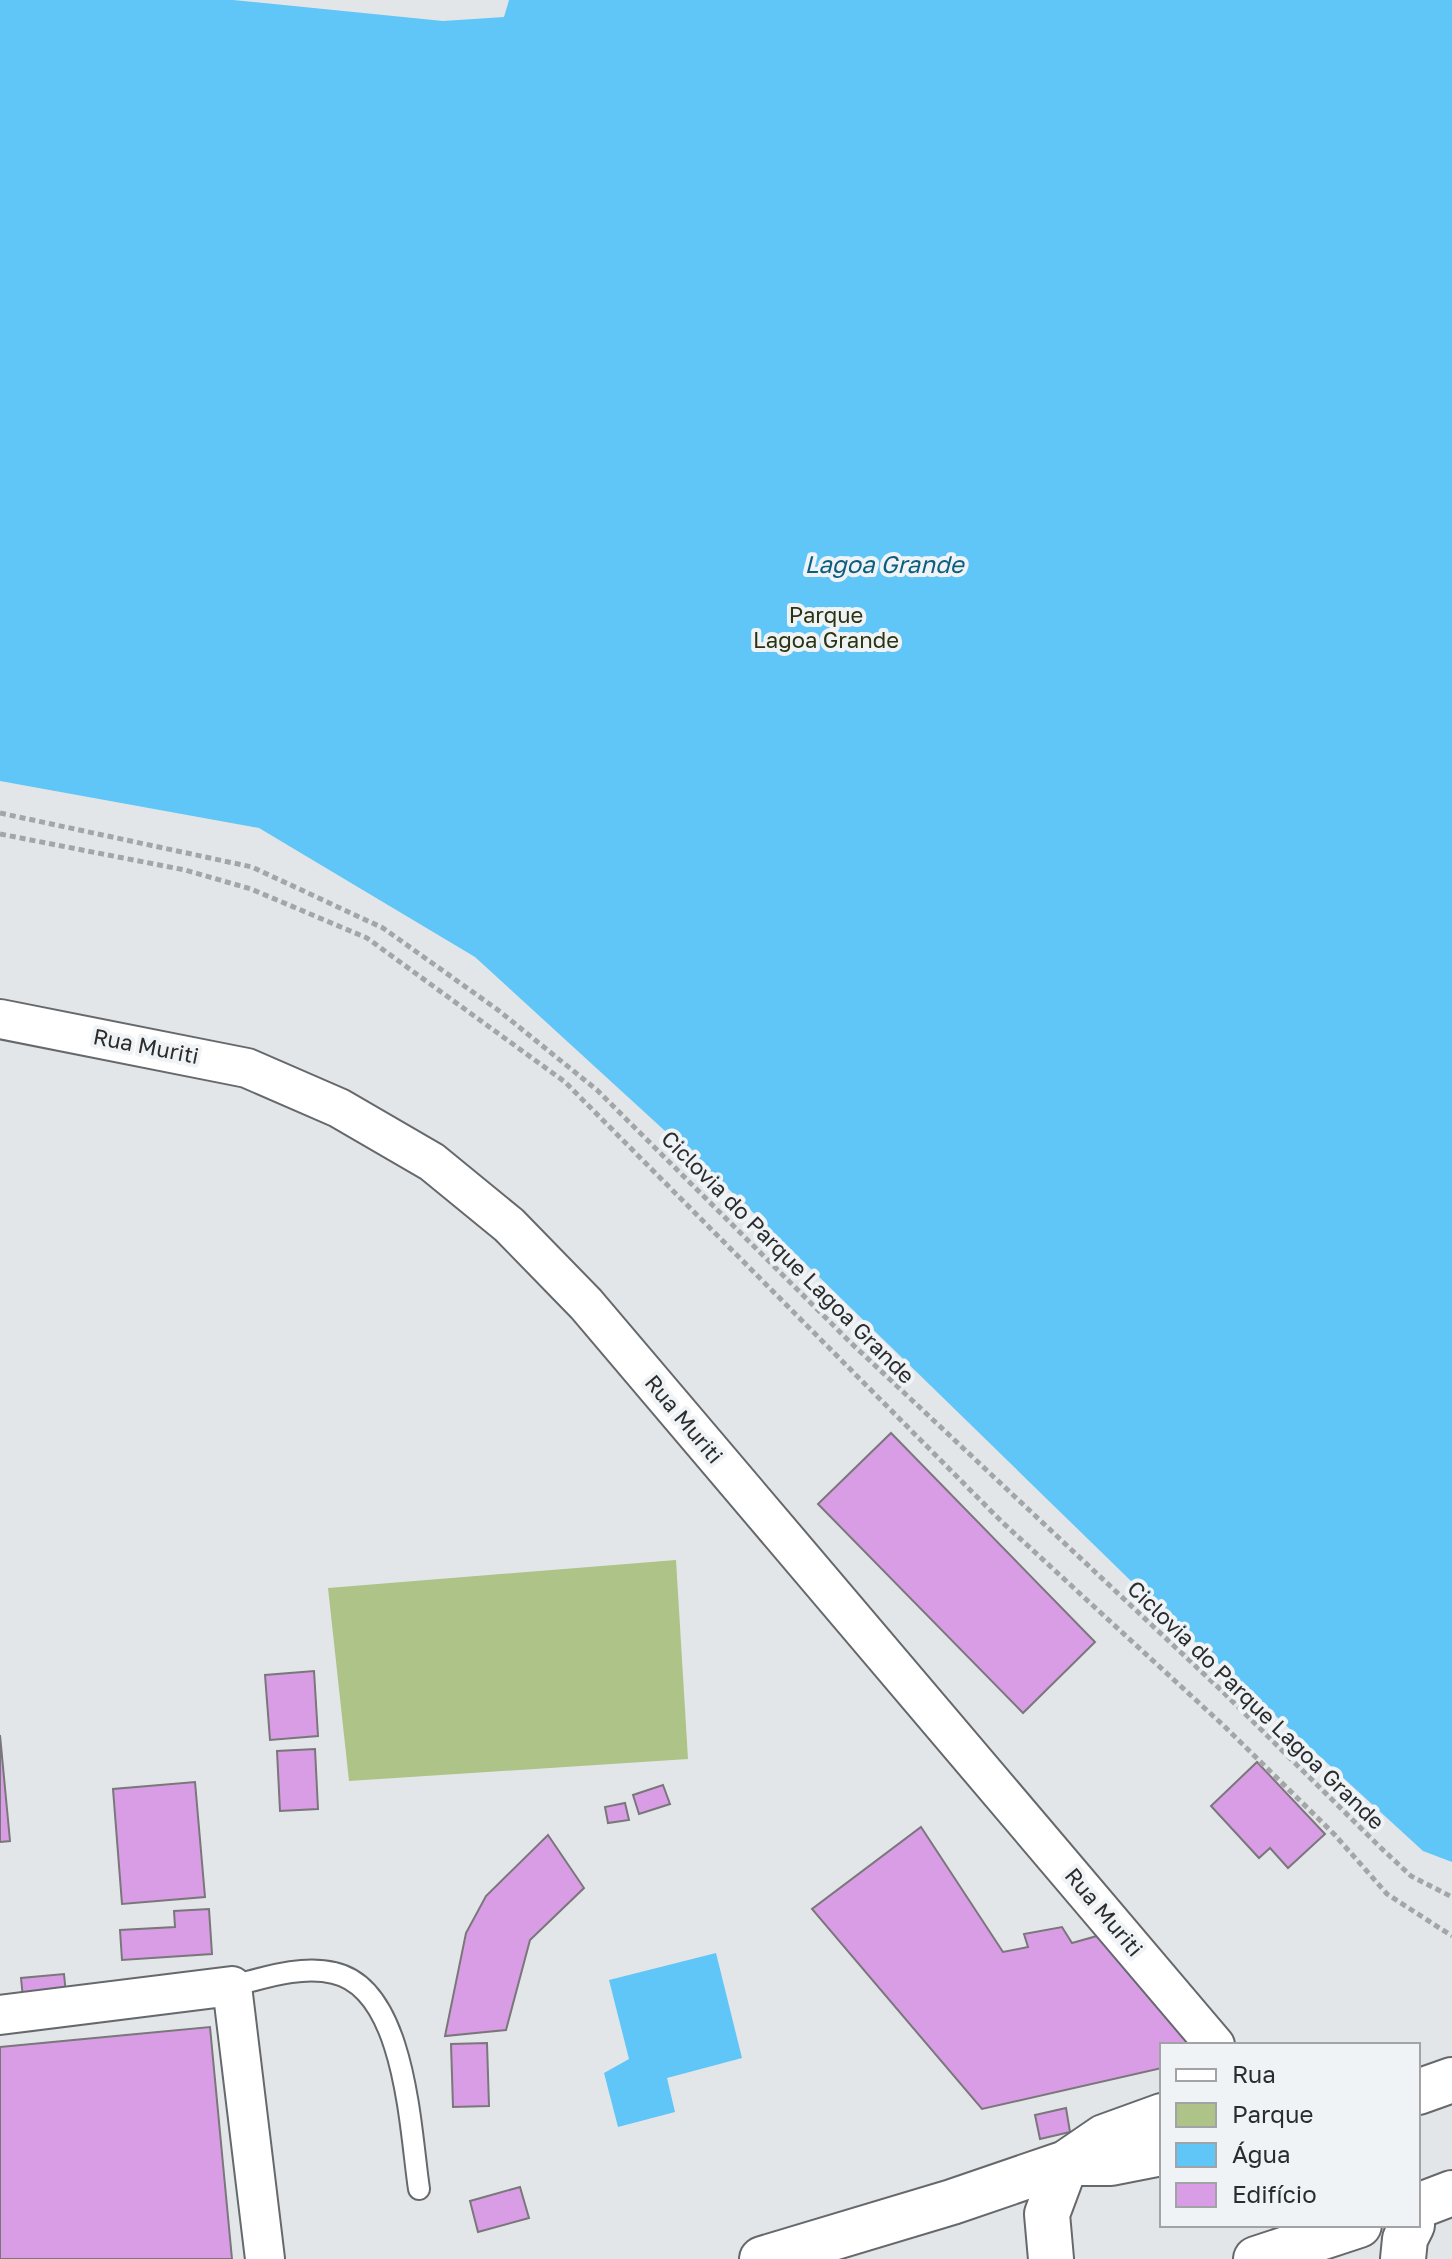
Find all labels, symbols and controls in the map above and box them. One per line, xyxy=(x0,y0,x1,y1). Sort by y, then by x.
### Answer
water label: Lagoa Grande xyxy=(804,549,966,579)
park label: Parque Lagoa Grande xyxy=(753,601,899,653)
street label: Rua Muriti xyxy=(91,1022,201,1069)
street label: Ciclovia do Parque Lagoa Grande xyxy=(656,1124,921,1389)
street label: Rua Muriti xyxy=(640,1369,729,1468)
street label: Ciclovia do Parque Lagoa Grande xyxy=(1122,1574,1390,1835)
street label: Rua Muriti xyxy=(1060,1862,1149,1961)
legend xyxy=(1160,2043,1420,2227)
text: Rua xyxy=(1232,2059,1276,2088)
text: Parque xyxy=(1232,2099,1313,2128)
text: Água xyxy=(1232,2139,1291,2168)
text: Edifício xyxy=(1232,2179,1317,2208)

